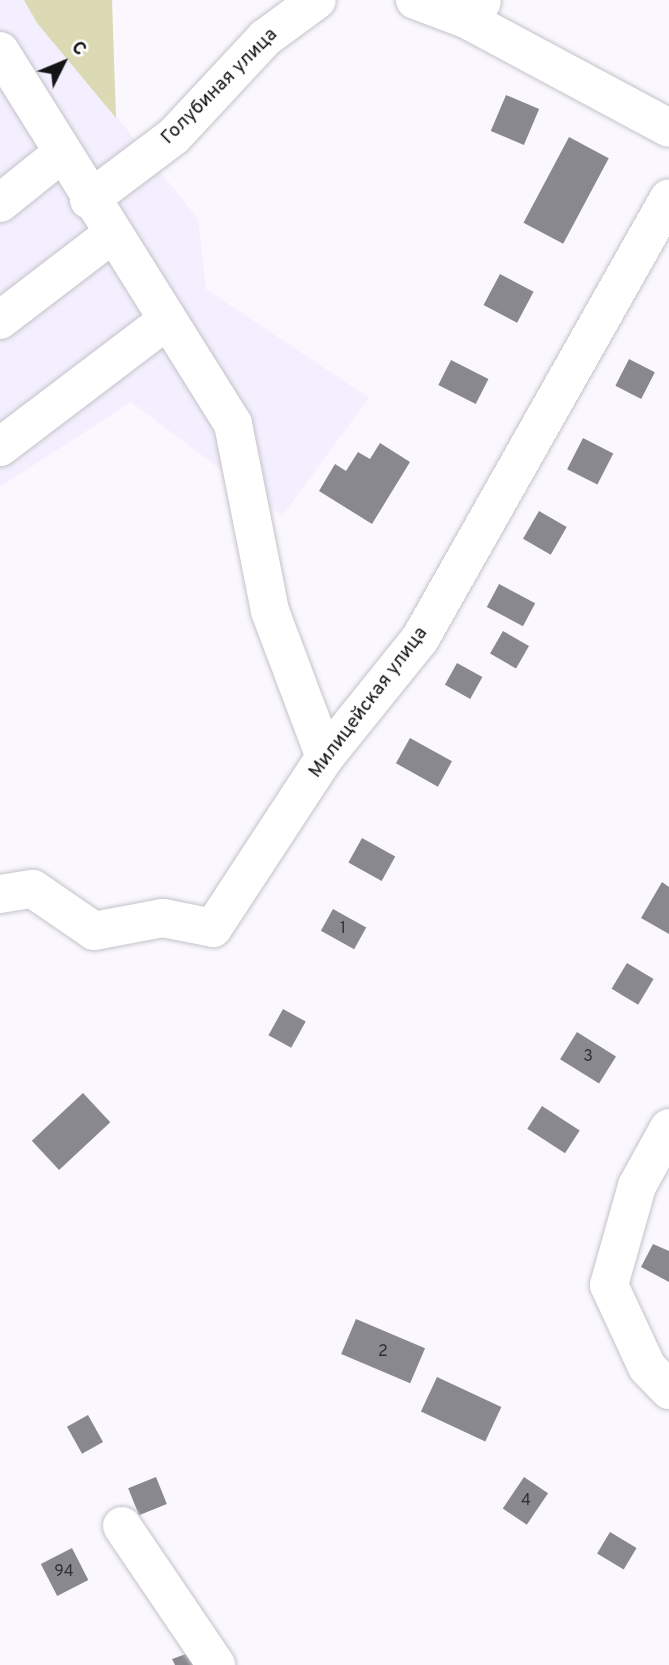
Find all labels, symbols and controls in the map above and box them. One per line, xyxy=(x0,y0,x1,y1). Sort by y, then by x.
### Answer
street label: Голубиная улица xyxy=(157,24,283,150)
north arrow xyxy=(28,28,98,98)
text: С xyxy=(65,36,91,61)
street label: Милицейская улица xyxy=(305,623,433,783)
house number: 1 xyxy=(340,919,346,939)
house number: 3 xyxy=(583,1047,593,1067)
house number: 2 xyxy=(378,1342,388,1362)
house number: 4 xyxy=(521,1491,531,1511)
house number: 94 xyxy=(54,1562,74,1582)

